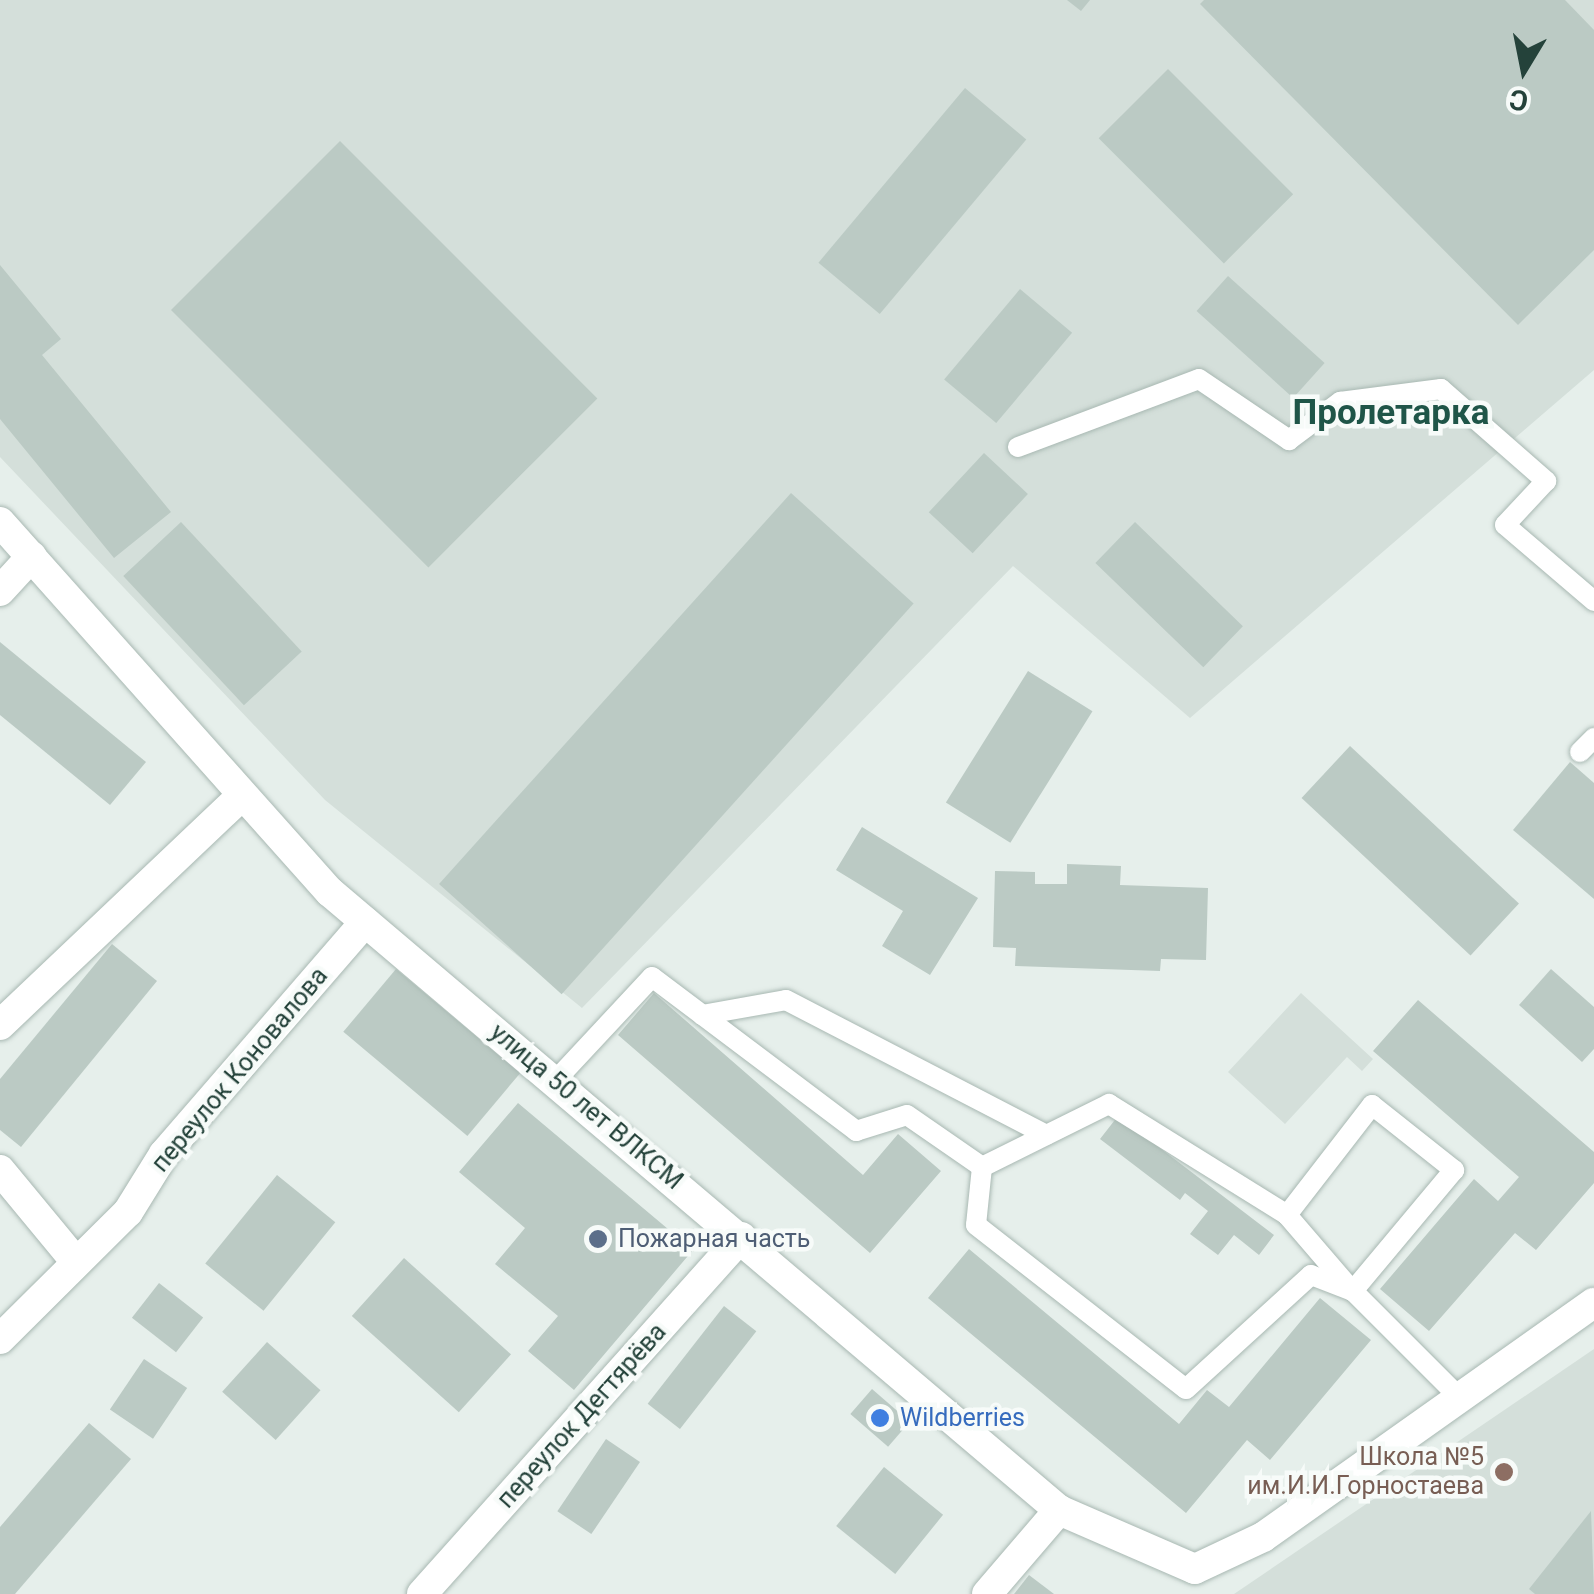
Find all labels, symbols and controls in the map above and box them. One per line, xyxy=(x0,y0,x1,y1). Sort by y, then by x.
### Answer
north arrow xyxy=(1474,20,1574,120)
text: С xyxy=(1507,82,1531,118)
district label: Пролетарка xyxy=(1293,392,1489,434)
street label: переулок Коновалова xyxy=(146,962,334,1178)
street label: улица 50 лет ВЛКСМ xyxy=(484,1018,688,1196)
place label: Пожарная часть xyxy=(618,1224,810,1254)
marker: Пожарная часть xyxy=(587,1228,609,1250)
street label: переулок Дегтярёва xyxy=(491,1318,673,1514)
place label: Wildberries xyxy=(900,1403,1025,1433)
marker: Wildberries xyxy=(869,1407,891,1429)
place label: Школа №5 им.И.И.Горностаева xyxy=(1247,1443,1484,1502)
marker: Школа №5 им.И.И.Горностаева xyxy=(1493,1461,1515,1483)

